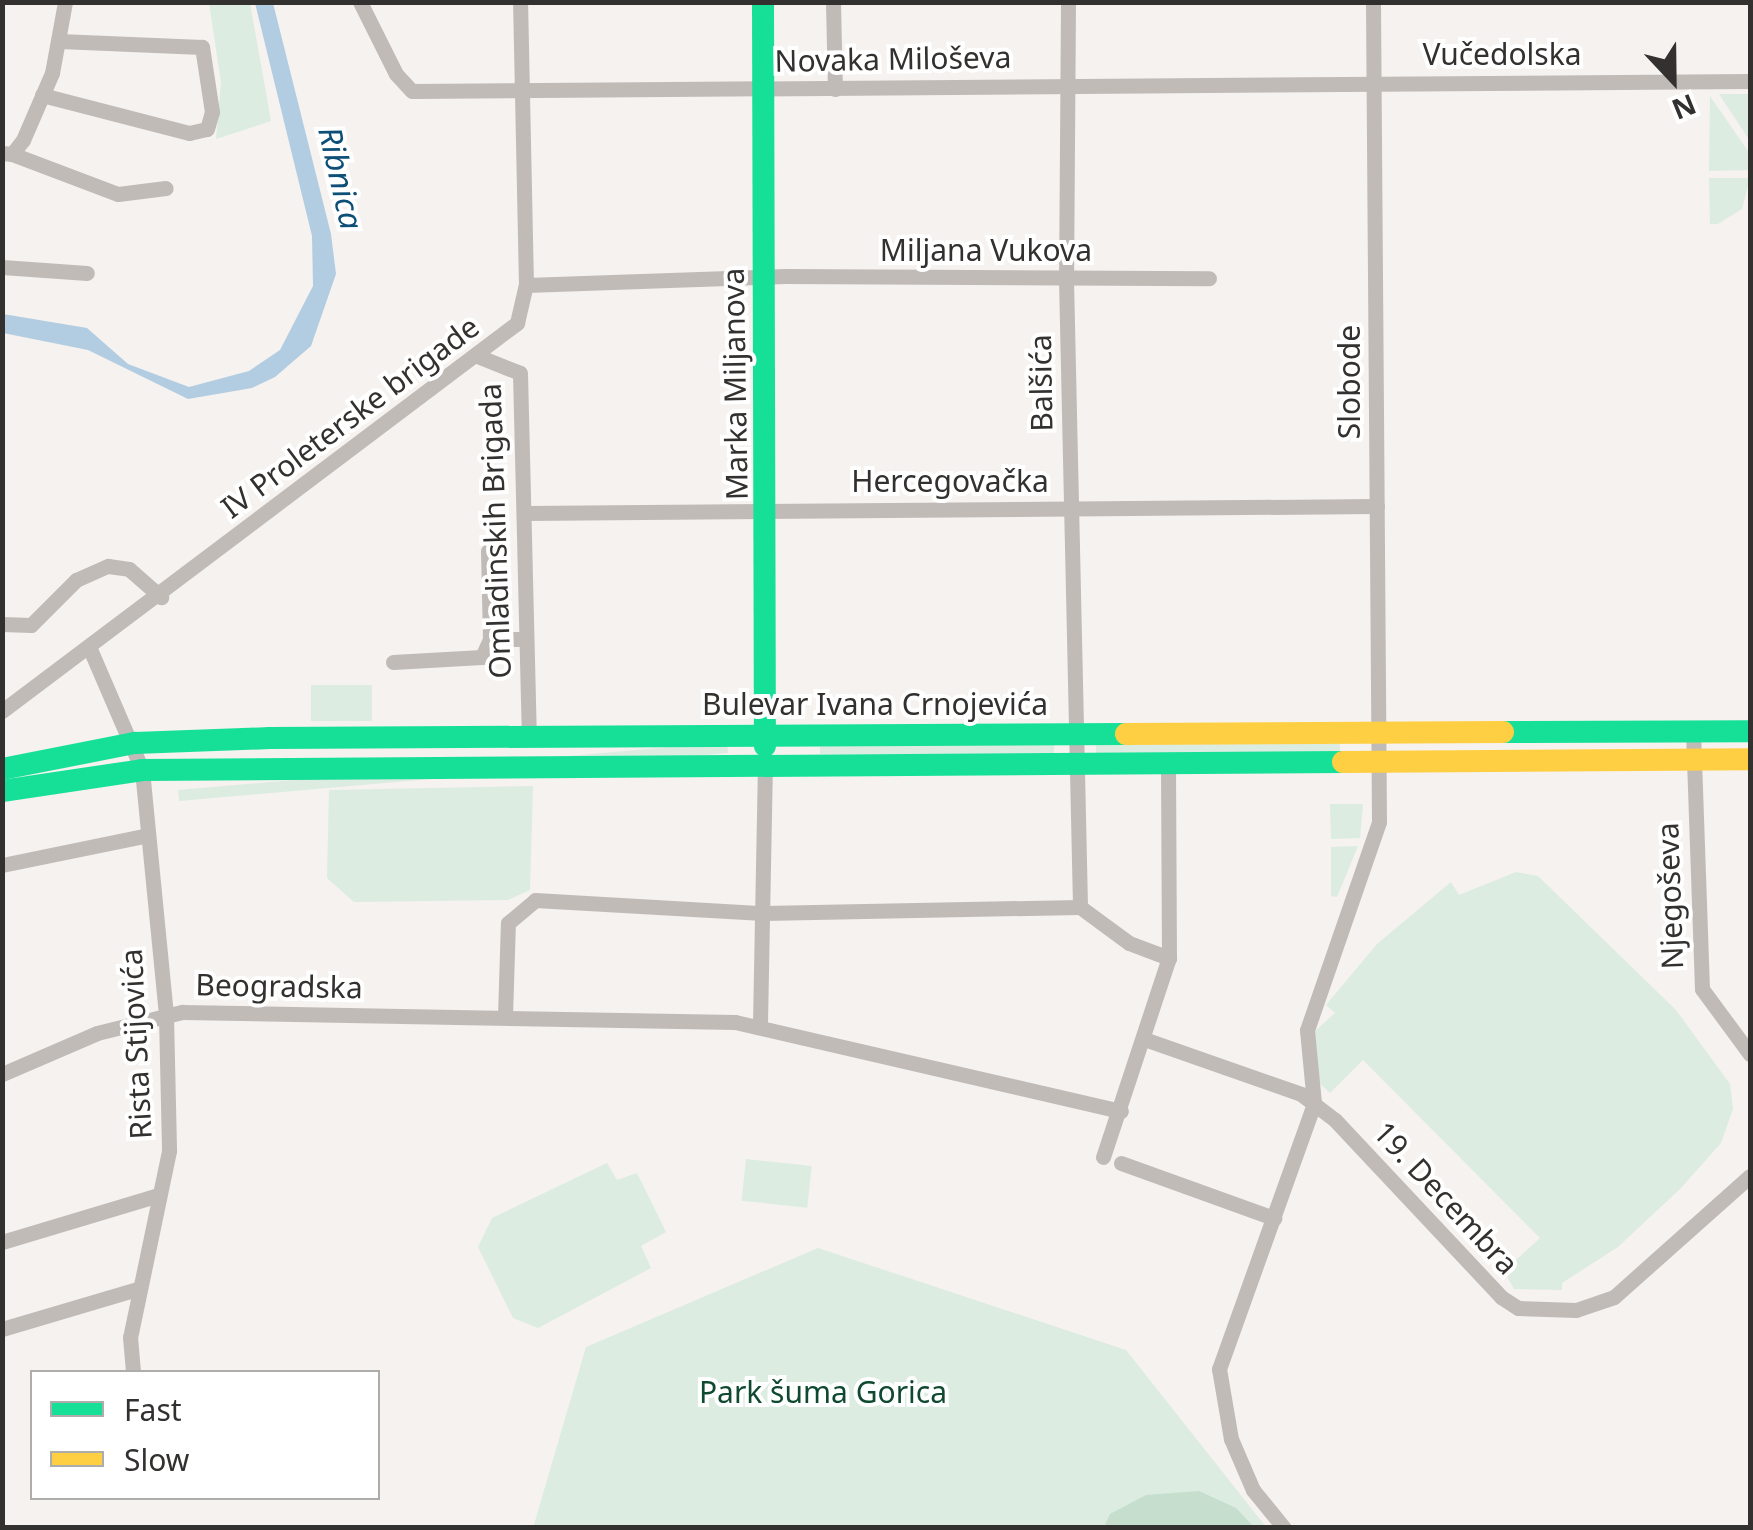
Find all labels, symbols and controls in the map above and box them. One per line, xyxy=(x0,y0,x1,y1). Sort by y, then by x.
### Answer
north arrow xyxy=(1623,30,1723,130)
street label: Vučedolska xyxy=(1422,36,1582,72)
street label: Novaka Miloševa xyxy=(774,39,1012,79)
text: N xyxy=(1667,86,1702,130)
water label: Ribnica xyxy=(311,123,371,233)
street label: Miljana Vukova xyxy=(880,232,1092,268)
street label: Marka Miljanova xyxy=(715,267,755,501)
street label: IV Proleterske brigade xyxy=(214,308,486,526)
street label: Slobode xyxy=(1331,325,1367,439)
street label: Balšića xyxy=(1022,334,1060,432)
street label: Omladinskih Brigada xyxy=(472,383,518,679)
street label: Hercegovačka xyxy=(851,463,1049,499)
street label: Bulevar Ivana Crnojevića xyxy=(702,686,1048,722)
street label: Njegoševa xyxy=(1649,822,1691,970)
street label: Rista Stijovića xyxy=(113,948,159,1140)
street label: Beogradska xyxy=(195,967,363,1005)
street label: 19. Decembra xyxy=(1366,1114,1526,1282)
legend xyxy=(30,1370,380,1500)
park label: Park šuma Gorica xyxy=(699,1374,947,1410)
text: Fast xyxy=(124,1389,182,1430)
text: Slow xyxy=(124,1439,189,1480)

